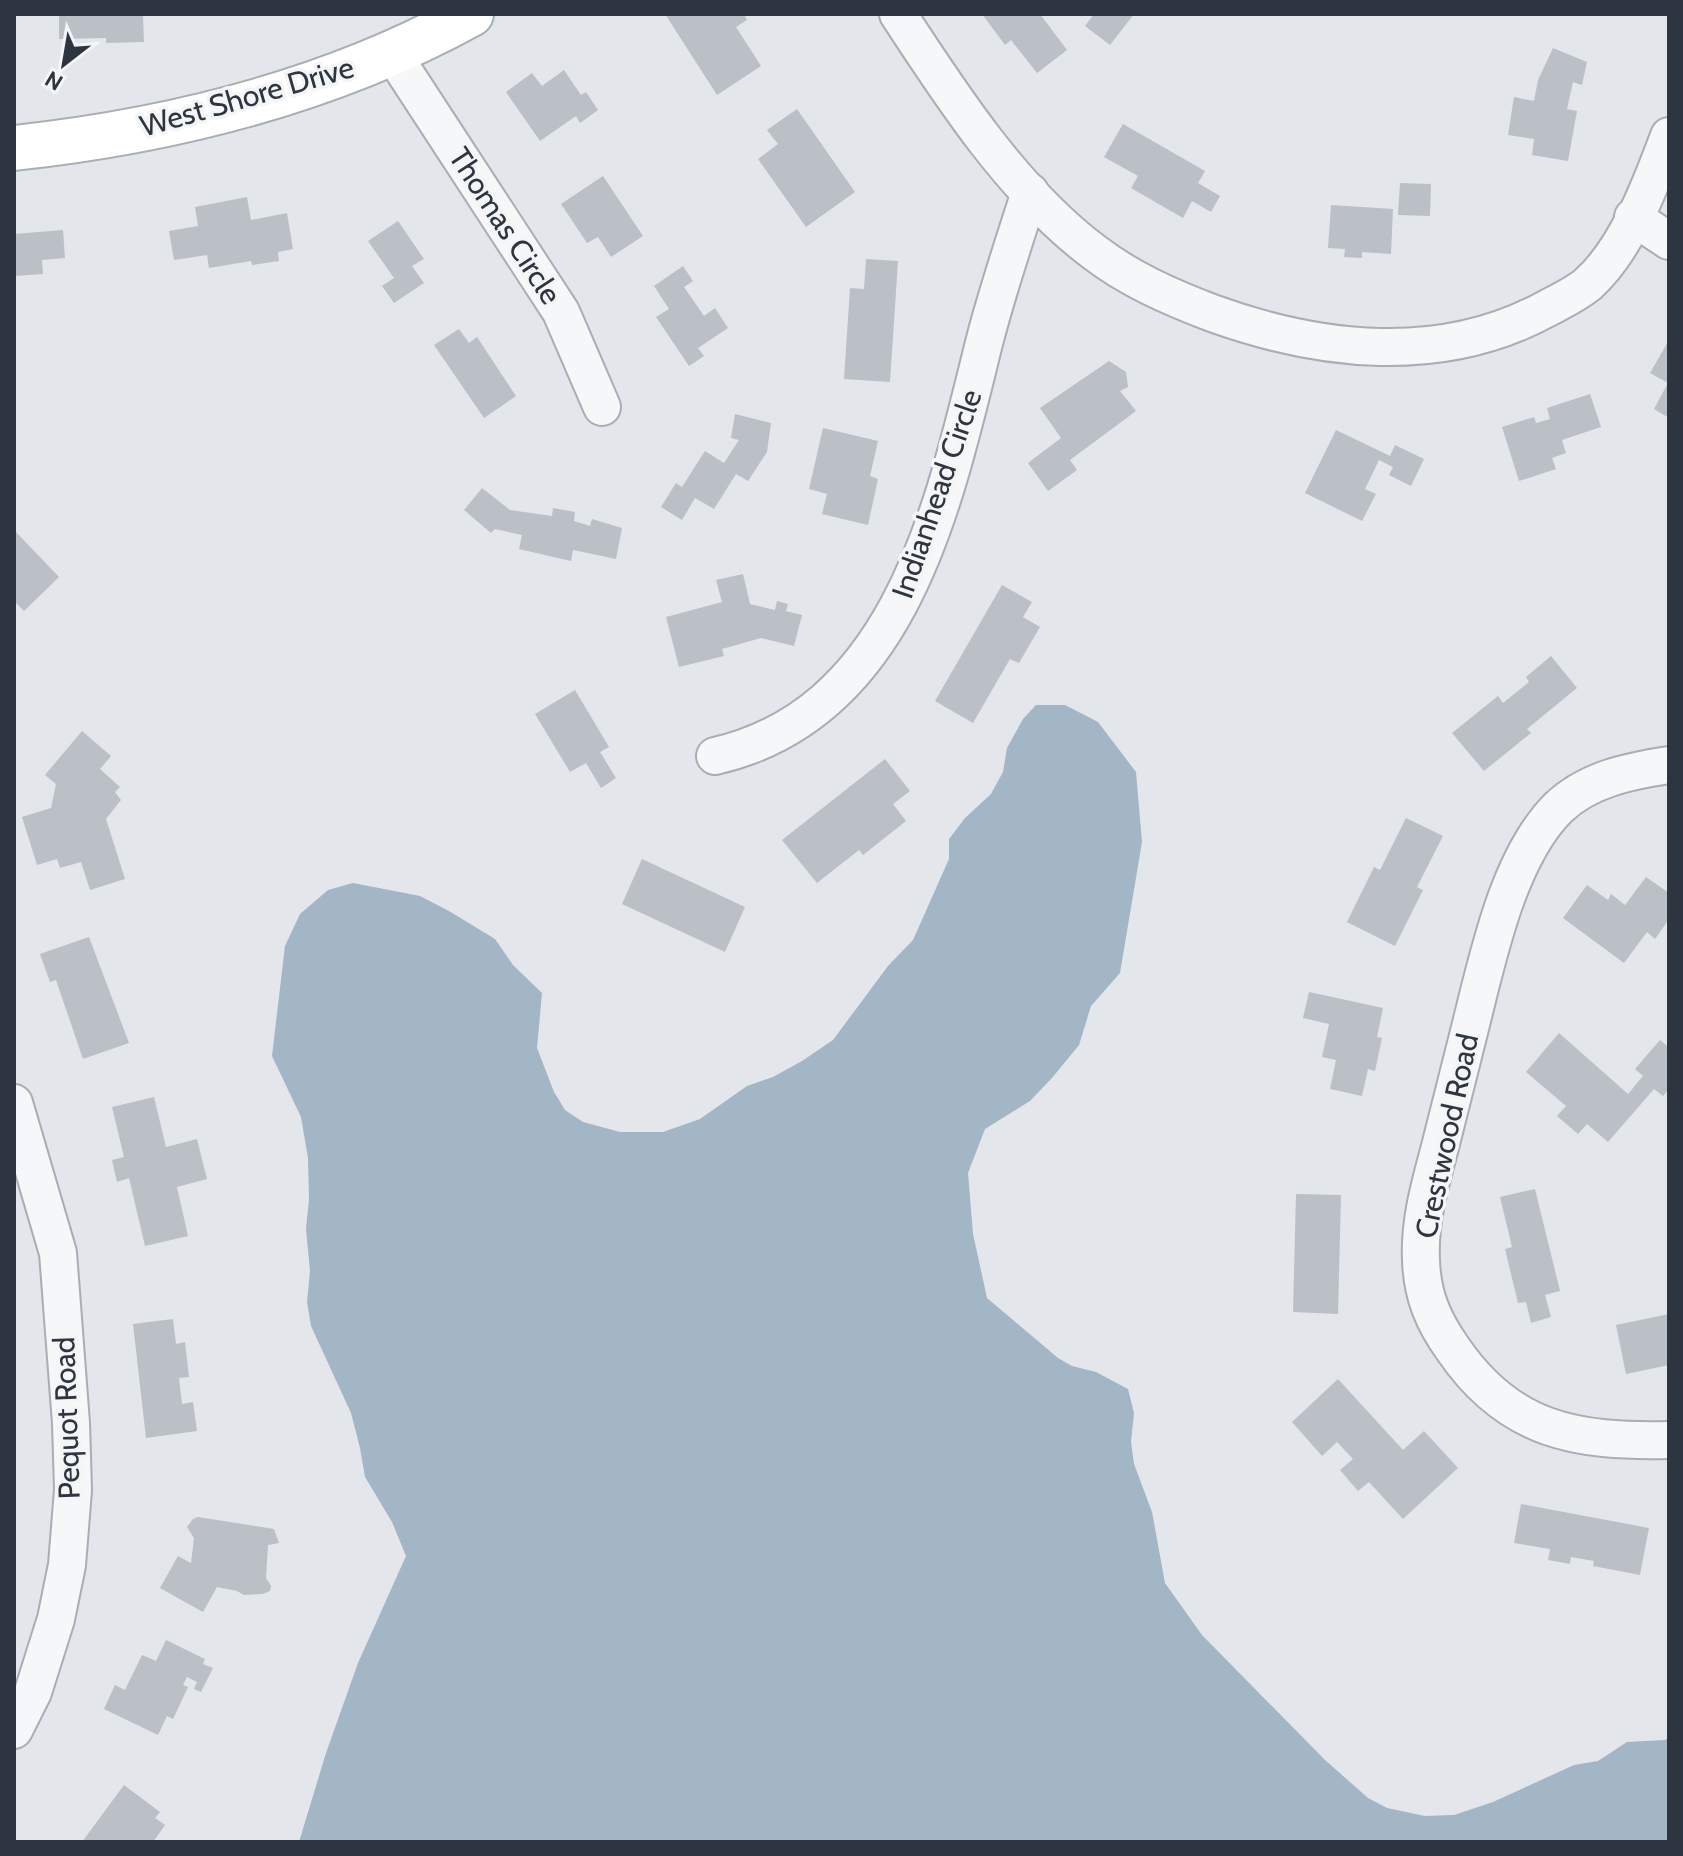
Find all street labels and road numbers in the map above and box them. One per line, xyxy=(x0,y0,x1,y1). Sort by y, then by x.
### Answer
street label: West Shore Drive xyxy=(136,48,358,145)
street label: Thomas Circle xyxy=(441,140,570,311)
street label: Indianhead Circle xyxy=(883,385,990,603)
street label: Crestwood Road xyxy=(1407,1030,1486,1242)
street label: Pequot Road xyxy=(45,1336,88,1500)

